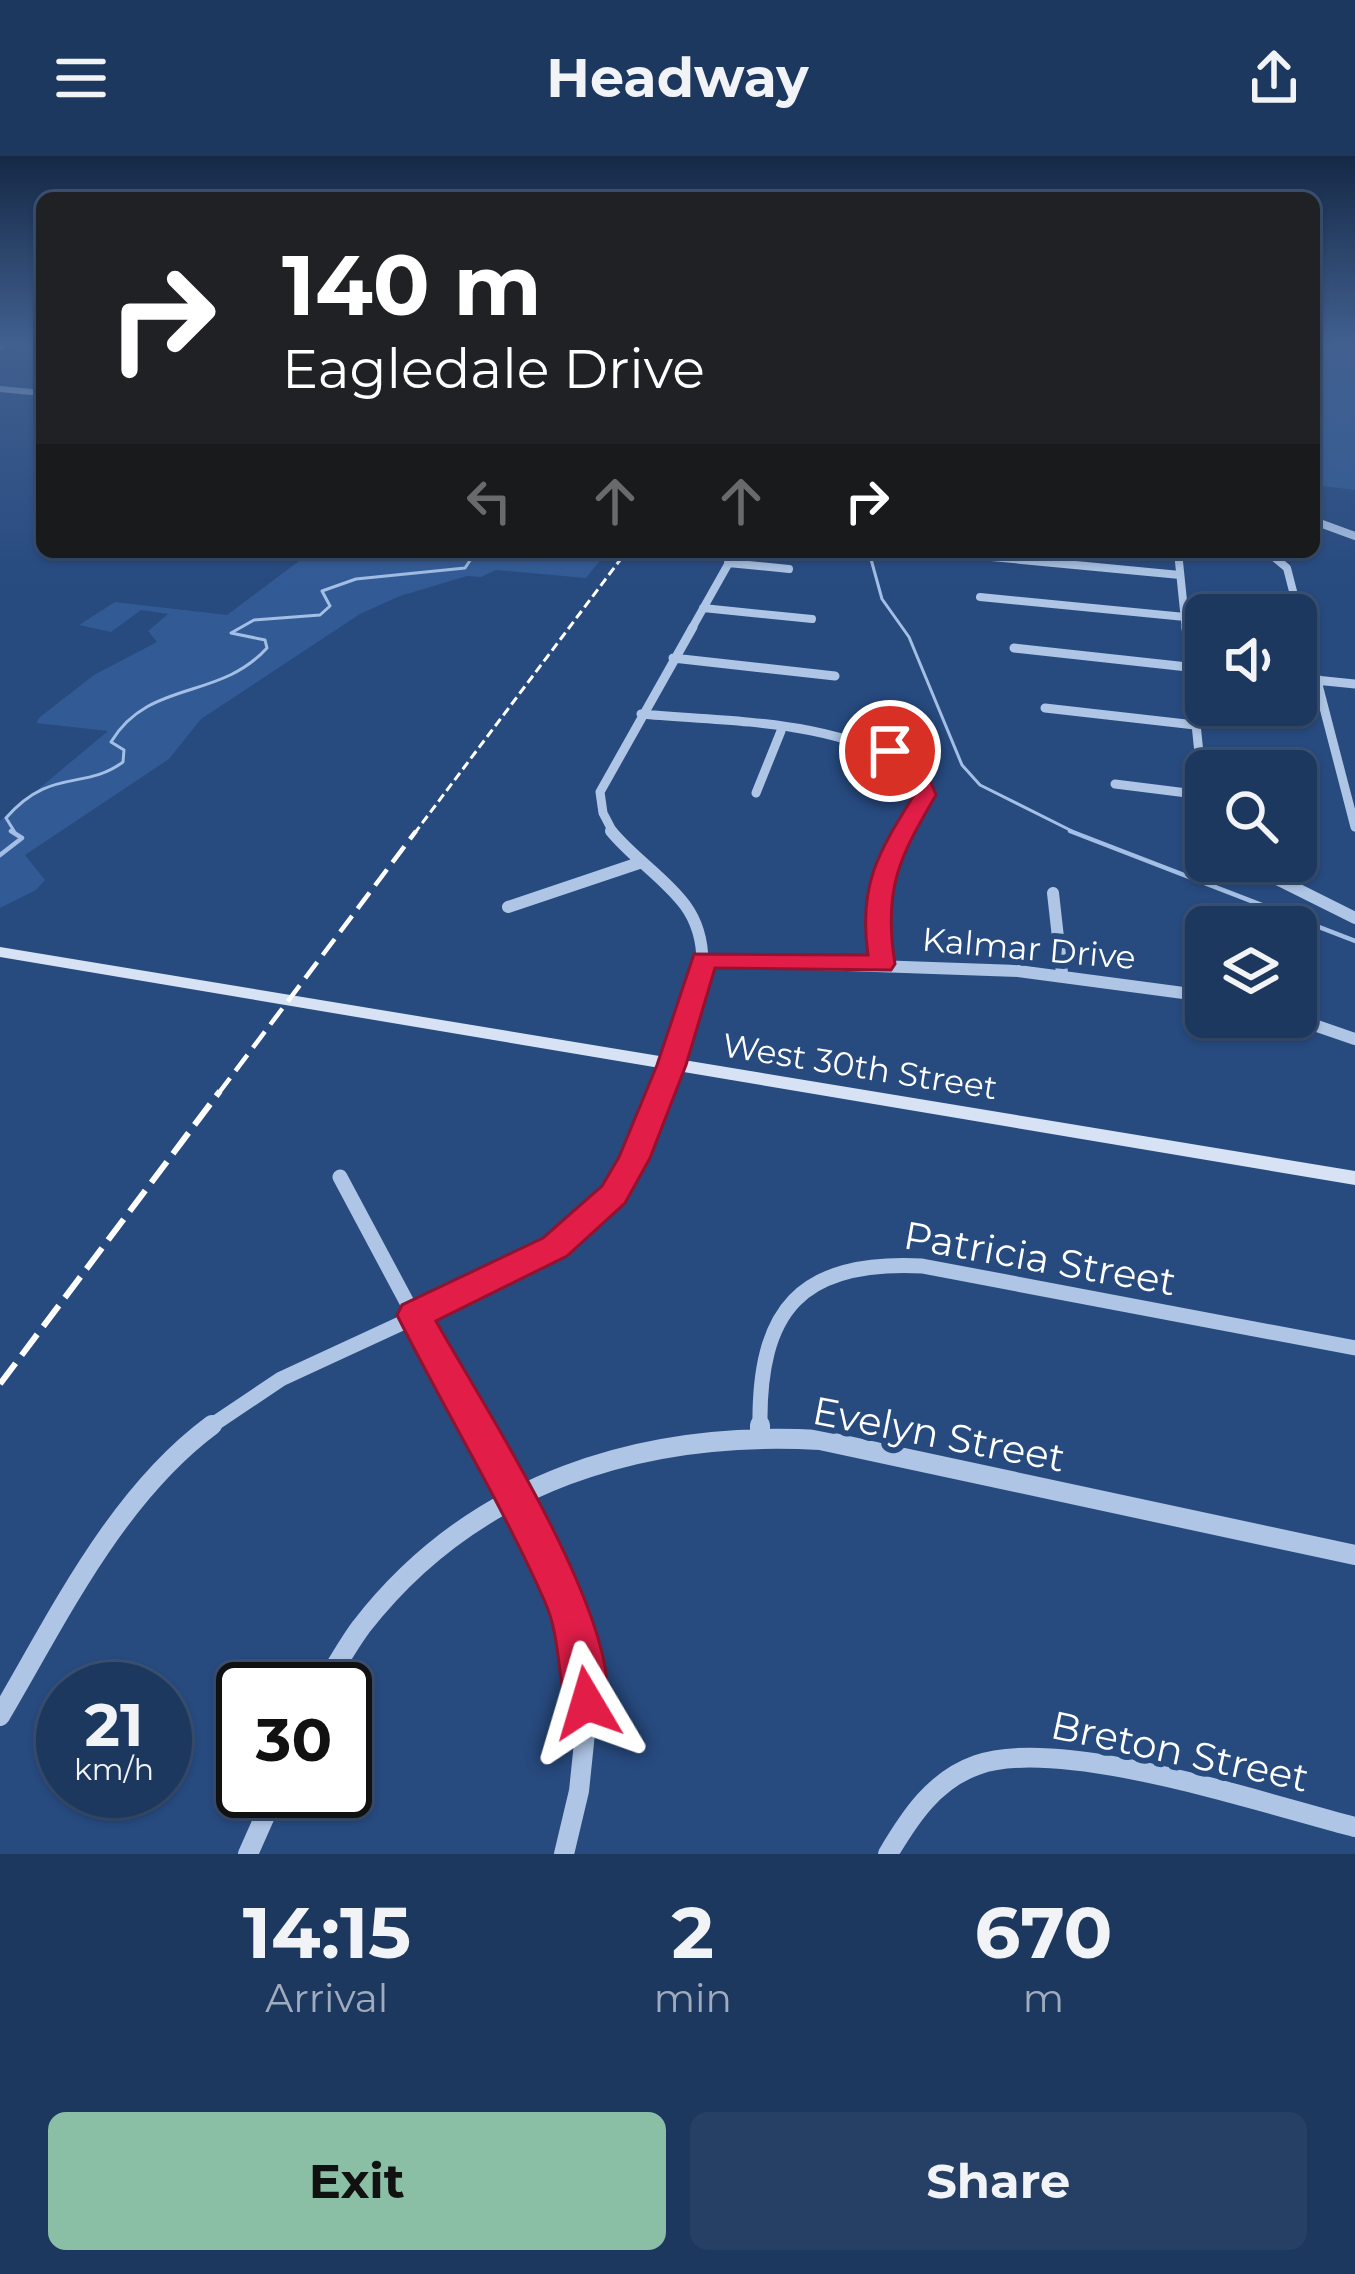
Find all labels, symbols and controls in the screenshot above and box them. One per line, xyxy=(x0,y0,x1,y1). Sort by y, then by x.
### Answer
icon: menu xyxy=(48,45,114,111)
text: Headway xyxy=(546,45,809,111)
icon: share xyxy=(1241,45,1307,111)
text: 140 m xyxy=(282,234,542,336)
icon: right xyxy=(84,240,240,396)
text: Eagledale Drive xyxy=(282,336,705,402)
icon: left xyxy=(456,468,522,534)
icon: ahead xyxy=(582,468,648,534)
icon: ahead xyxy=(708,468,774,534)
icon: right xyxy=(834,468,900,534)
map controls xyxy=(1185,594,1317,1038)
button: sound xyxy=(1185,594,1317,726)
pin xyxy=(839,700,941,802)
icon: arrive xyxy=(857,718,923,784)
button: search xyxy=(1185,750,1317,882)
button: layers xyxy=(1185,906,1317,1038)
street label: Kalmar Drive xyxy=(921,919,1137,977)
street label: West 30th Street xyxy=(720,1025,1000,1107)
street label: Patricia Street xyxy=(900,1210,1180,1306)
street label: Evelyn Street xyxy=(809,1386,1069,1482)
position arrow xyxy=(524,1640,650,1766)
speed limit sign: 30 xyxy=(216,1662,372,1818)
text: 21 xyxy=(85,1688,143,1761)
street label: Breton Street xyxy=(1047,1700,1313,1802)
text: km/h xyxy=(74,1751,154,1788)
text: 14:15 xyxy=(243,1888,411,1976)
text: 2 xyxy=(672,1888,714,1976)
text: 670 xyxy=(975,1888,1112,1976)
text: Arrival xyxy=(265,1974,388,2022)
text: min xyxy=(654,1974,732,2022)
text: m xyxy=(1023,1974,1064,2022)
button: Exit xyxy=(48,2112,666,2250)
button: Share xyxy=(690,2112,1307,2250)

